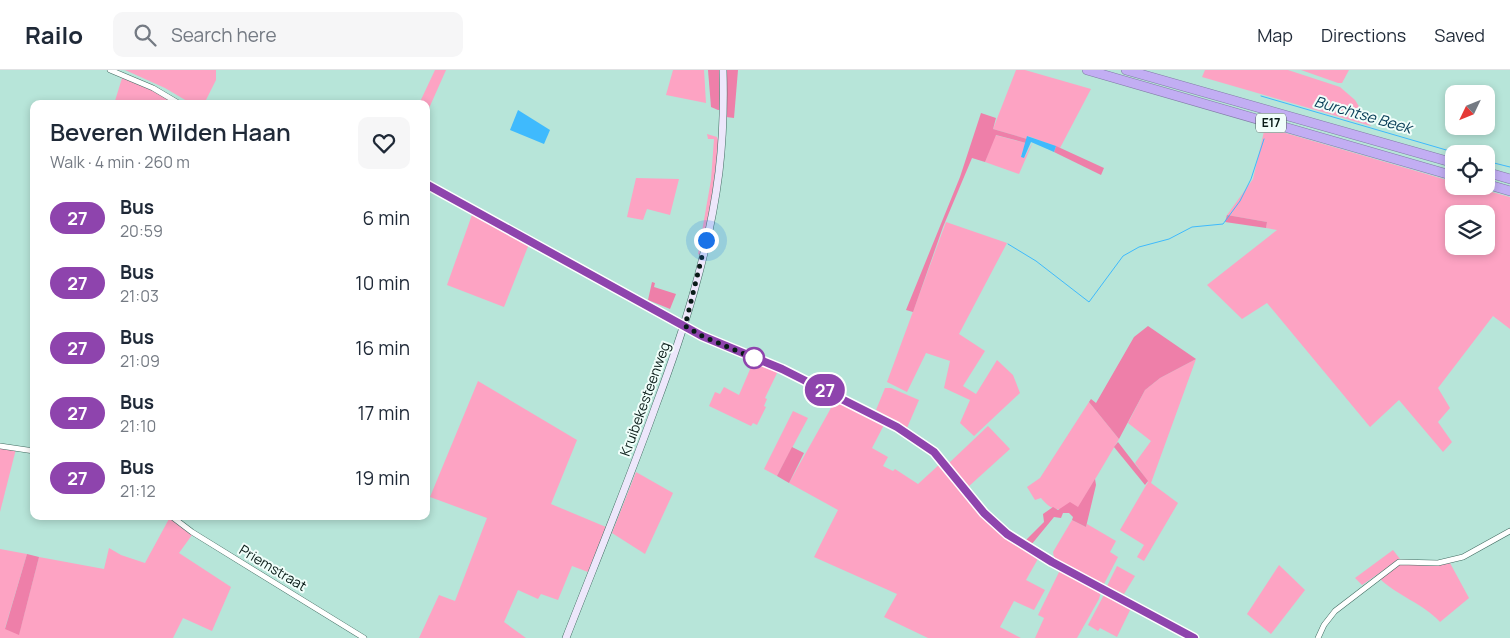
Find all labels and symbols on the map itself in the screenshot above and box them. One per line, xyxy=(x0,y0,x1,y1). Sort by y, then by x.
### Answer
north arrow xyxy=(1445,85,1495,135)
water label: Burchtse Beek xyxy=(1312,91,1417,139)
road number: E17 xyxy=(1256,114,1286,132)
your location xyxy=(694,228,719,253)
street label: Kruibekesteenweg xyxy=(615,339,674,459)
unlabelled marker xyxy=(743,347,765,369)
line badge: 27 xyxy=(802,374,848,406)
street label: Priemstraat xyxy=(236,540,311,595)

